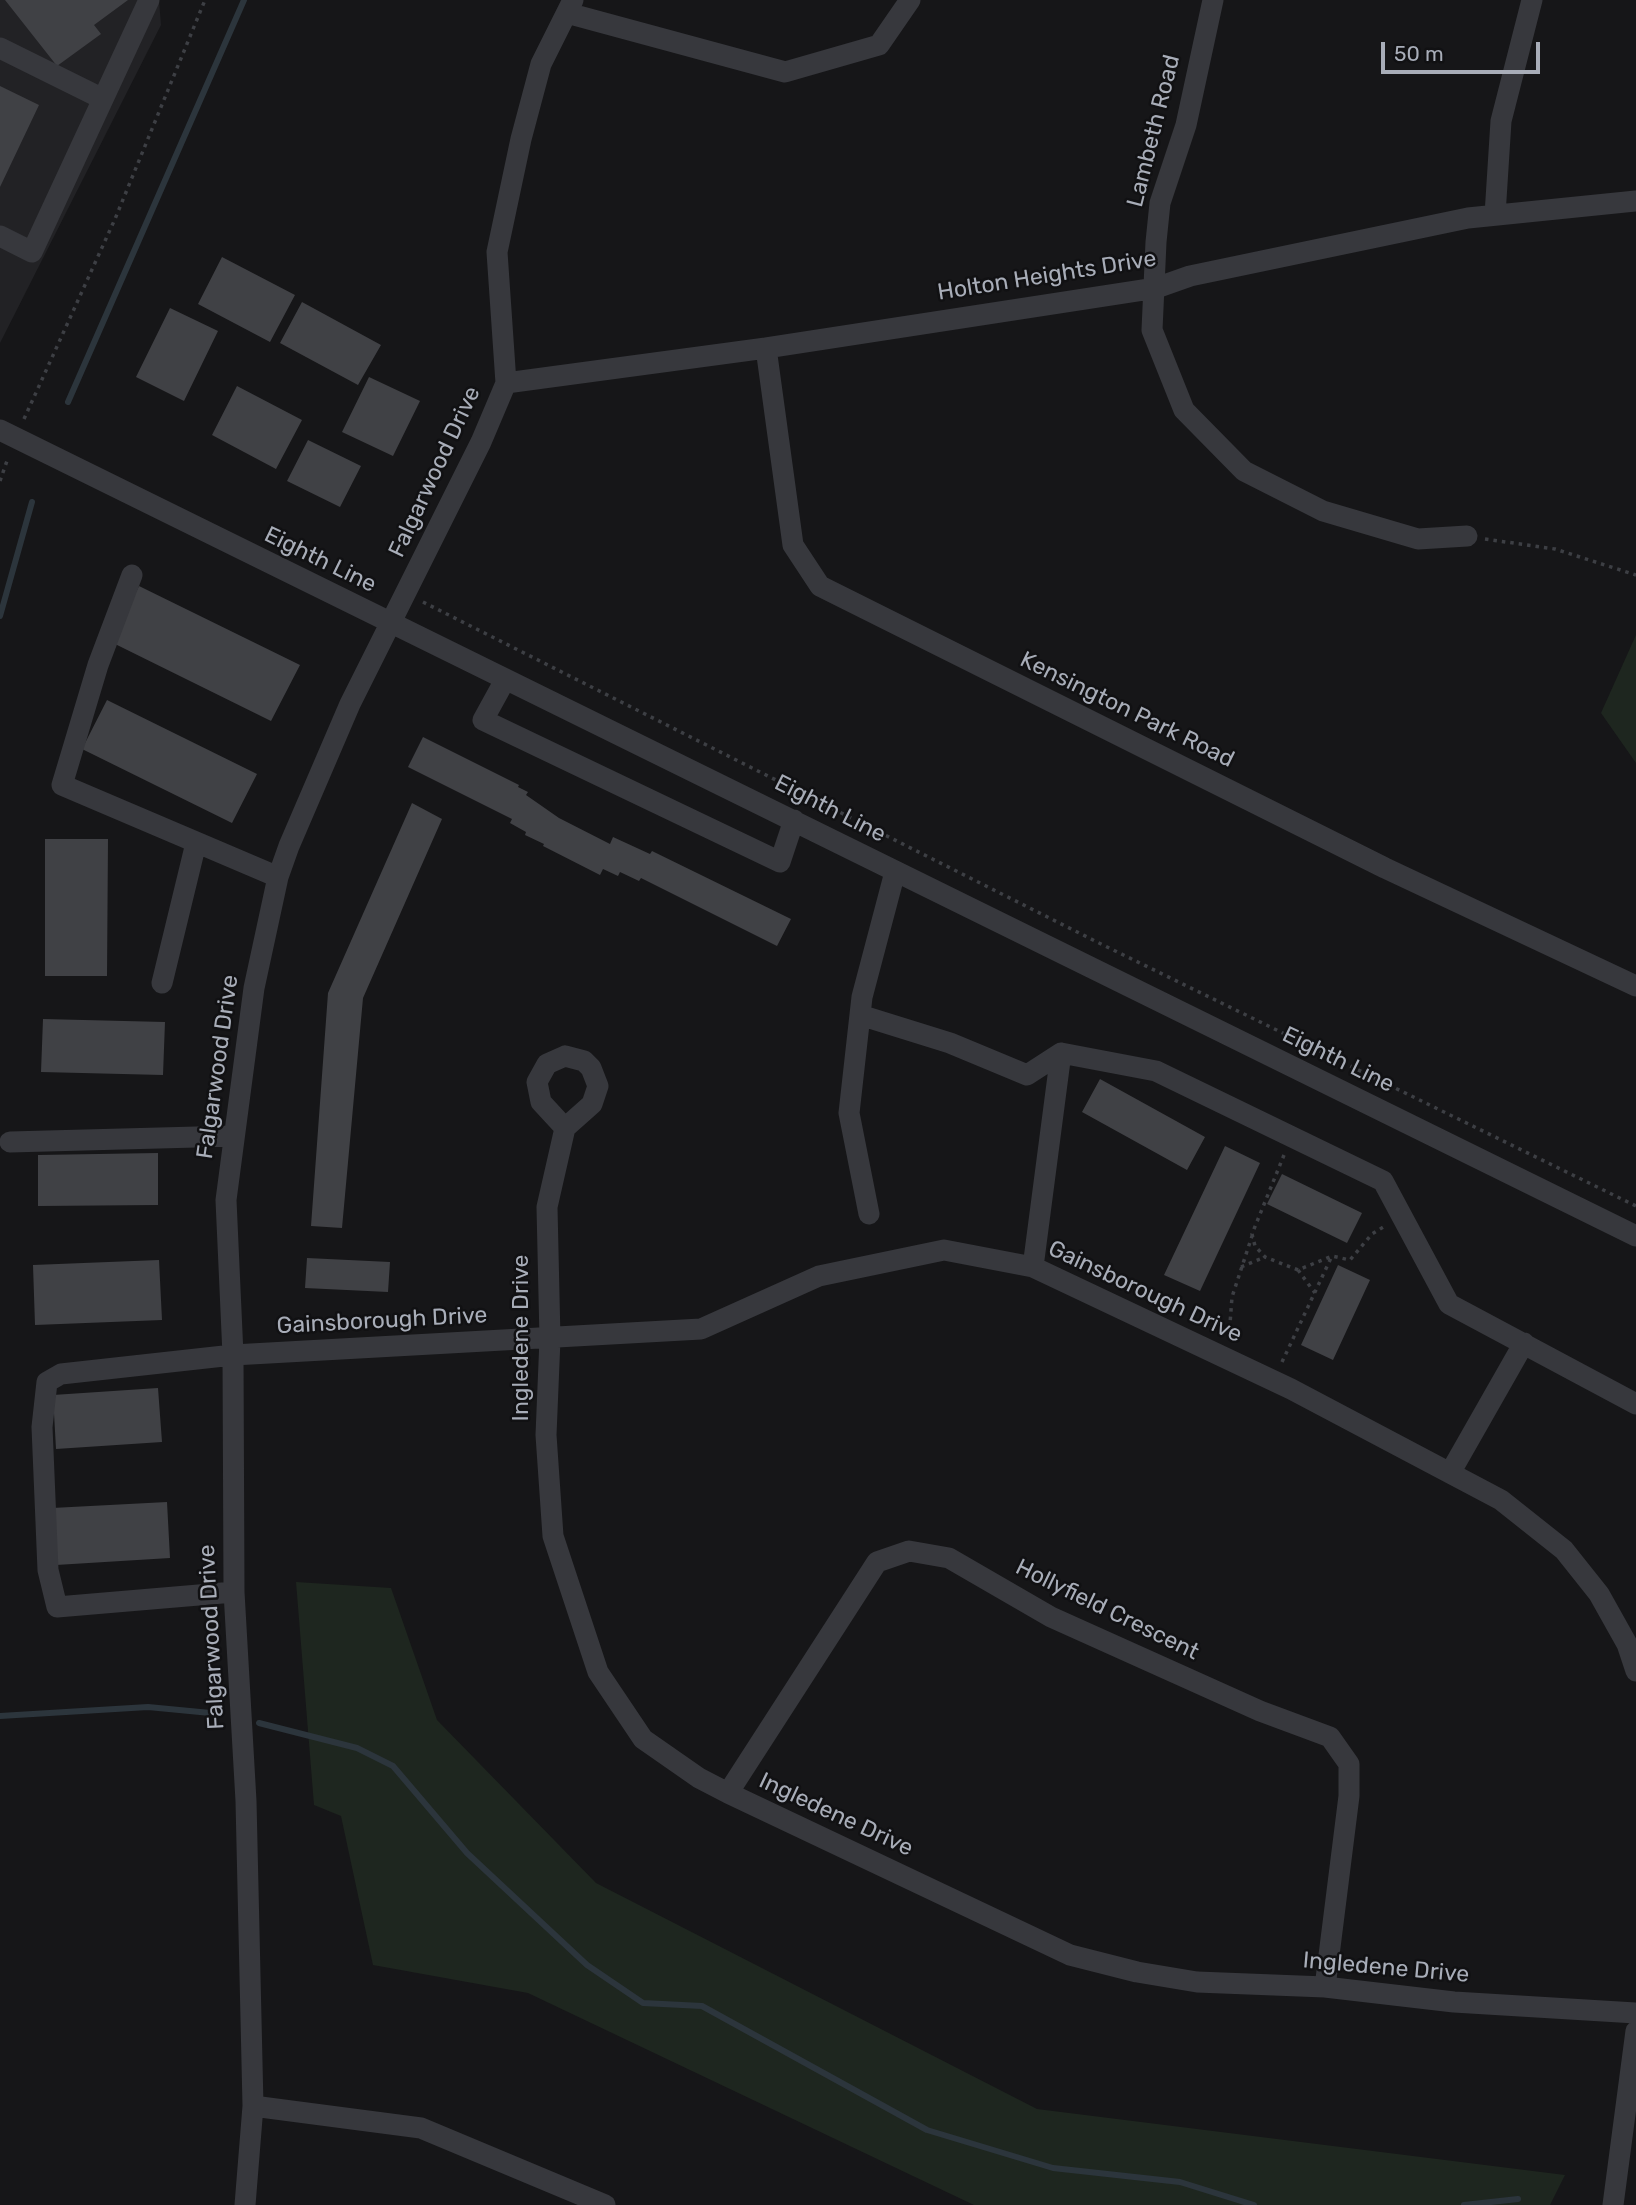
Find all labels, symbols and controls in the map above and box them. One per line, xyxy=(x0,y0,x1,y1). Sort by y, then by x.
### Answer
scale bar xyxy=(1384,28,1543,72)
text: 50 m xyxy=(1394,41,1444,66)
street label: Lambeth Road xyxy=(1122,52,1186,210)
street label: Holton Heights Drive xyxy=(936,245,1158,307)
street label: Falgarwood Drive xyxy=(383,382,487,562)
street label: Eighth Line xyxy=(260,521,380,599)
street label: Kensington Park Road xyxy=(1015,646,1239,774)
street label: Eighth Line xyxy=(770,769,890,849)
street label: Falgarwood Drive xyxy=(191,973,245,1161)
street label: Eighth Line xyxy=(1278,1021,1398,1099)
street label: Gainsborough Drive xyxy=(1044,1235,1246,1349)
street label: Ingledene Drive xyxy=(507,1255,535,1421)
street label: Gainsborough Drive xyxy=(276,1302,488,1340)
street label: Falgarwood Drive xyxy=(193,1544,231,1730)
street label: Hollyfield Crescent xyxy=(1011,1554,1203,1666)
street label: Ingledene Drive xyxy=(755,1767,917,1863)
street label: Ingledene Drive xyxy=(1302,1947,1470,1989)

